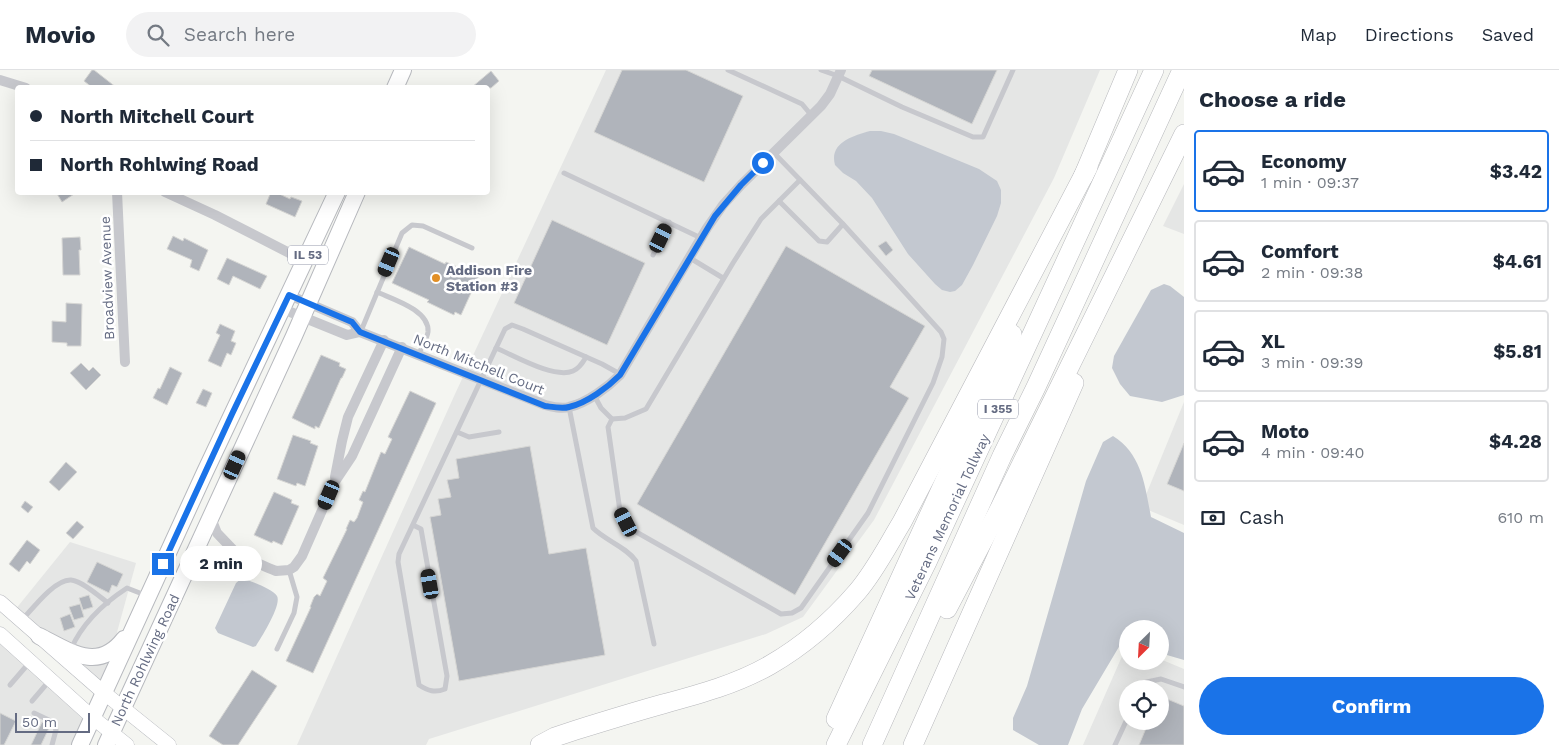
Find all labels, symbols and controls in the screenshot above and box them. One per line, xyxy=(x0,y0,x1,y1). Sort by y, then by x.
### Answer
search box xyxy=(126,12,476,57)
text: Movio xyxy=(25,21,96,49)
icon: search xyxy=(144,21,172,49)
text: Search here xyxy=(184,23,295,46)
text: Map xyxy=(1300,24,1337,45)
text: Directions xyxy=(1365,24,1454,45)
text: Saved xyxy=(1482,24,1534,45)
text: Choose a ride xyxy=(1199,87,1346,112)
text: North Mitchell Court xyxy=(60,105,254,128)
icon: car xyxy=(1201,149,1246,194)
text: Economy xyxy=(1261,150,1346,173)
route start xyxy=(752,152,774,174)
text: North Rohlwing Road xyxy=(60,153,259,176)
text: $3.42 xyxy=(1490,160,1542,183)
text: 1 min · 09:37 xyxy=(1261,173,1359,192)
street label: Broadview Avenue xyxy=(97,216,117,340)
car xyxy=(647,221,674,255)
icon: car xyxy=(1201,239,1246,284)
text: Comfort xyxy=(1261,240,1339,263)
car xyxy=(376,245,401,279)
road number: IL 53 xyxy=(288,246,328,264)
text: $4.61 xyxy=(1493,250,1542,273)
place label: Addison Fire Station #3 xyxy=(446,262,532,294)
text: 2 min · 09:38 xyxy=(1261,263,1363,282)
marker: Addison Fire Station #3 xyxy=(430,272,442,284)
icon: car xyxy=(1201,329,1246,374)
street label: North Mitchell Court xyxy=(411,330,547,398)
text: XL xyxy=(1261,330,1285,353)
text: $5.81 xyxy=(1493,340,1542,363)
text: 3 min · 09:39 xyxy=(1261,353,1363,372)
road number: I 355 xyxy=(978,399,1018,418)
icon: car xyxy=(1201,419,1246,464)
text: Moto xyxy=(1261,420,1309,443)
text: $4.28 xyxy=(1489,430,1542,453)
street label: Veterans Memorial Tollway xyxy=(901,431,993,603)
text: 4 min · 09:40 xyxy=(1261,443,1364,462)
car xyxy=(222,448,247,482)
car xyxy=(316,478,341,512)
icon: cash xyxy=(1199,504,1227,532)
car xyxy=(612,505,639,539)
text: Cash xyxy=(1239,506,1285,529)
text: 610 m xyxy=(1497,508,1544,527)
car xyxy=(825,536,854,570)
callout: 2 min xyxy=(180,546,263,582)
route end xyxy=(152,553,174,575)
text: 2 min xyxy=(199,554,243,573)
car xyxy=(420,568,439,600)
street label: North Rohlwing Road xyxy=(107,591,183,729)
north arrow xyxy=(1119,620,1169,670)
map controls xyxy=(1119,620,1169,730)
button: Confirm xyxy=(1199,677,1544,735)
button: locate xyxy=(1119,680,1169,730)
scale bar xyxy=(15,710,90,733)
text: 50 m xyxy=(22,714,57,730)

